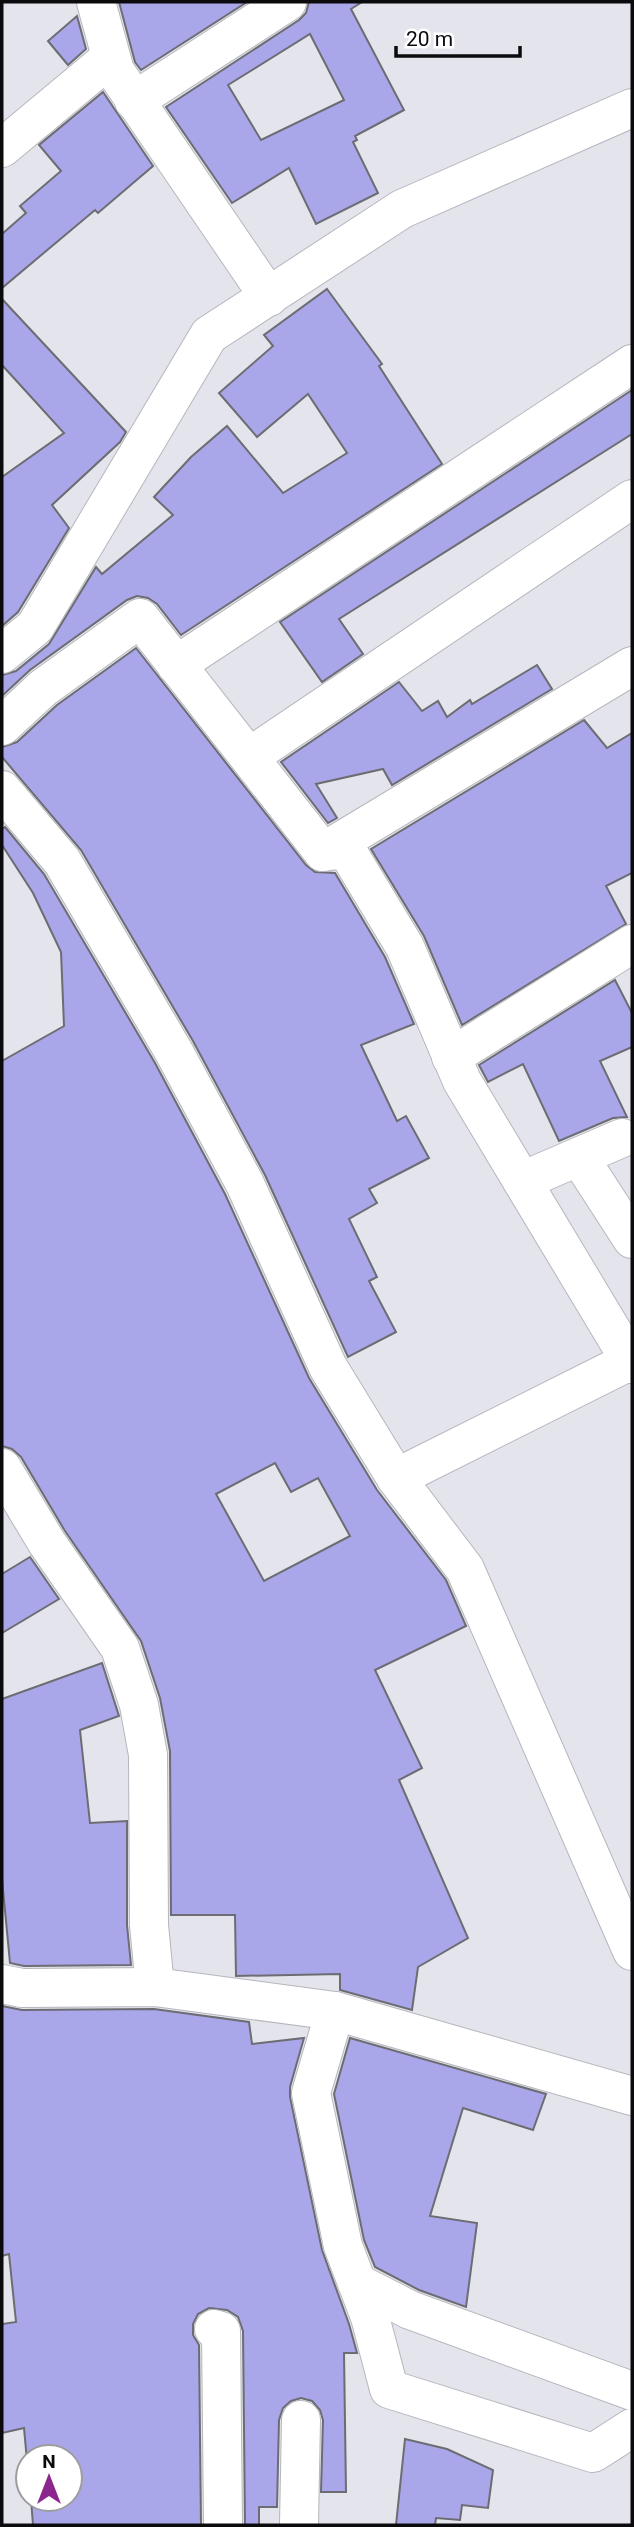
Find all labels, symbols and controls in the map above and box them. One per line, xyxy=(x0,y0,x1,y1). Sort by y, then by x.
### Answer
scale bar xyxy=(396,14,520,58)
text: 20 m xyxy=(406,27,453,51)
north arrow xyxy=(14,2443,84,2513)
text: N xyxy=(42,2450,56,2473)

